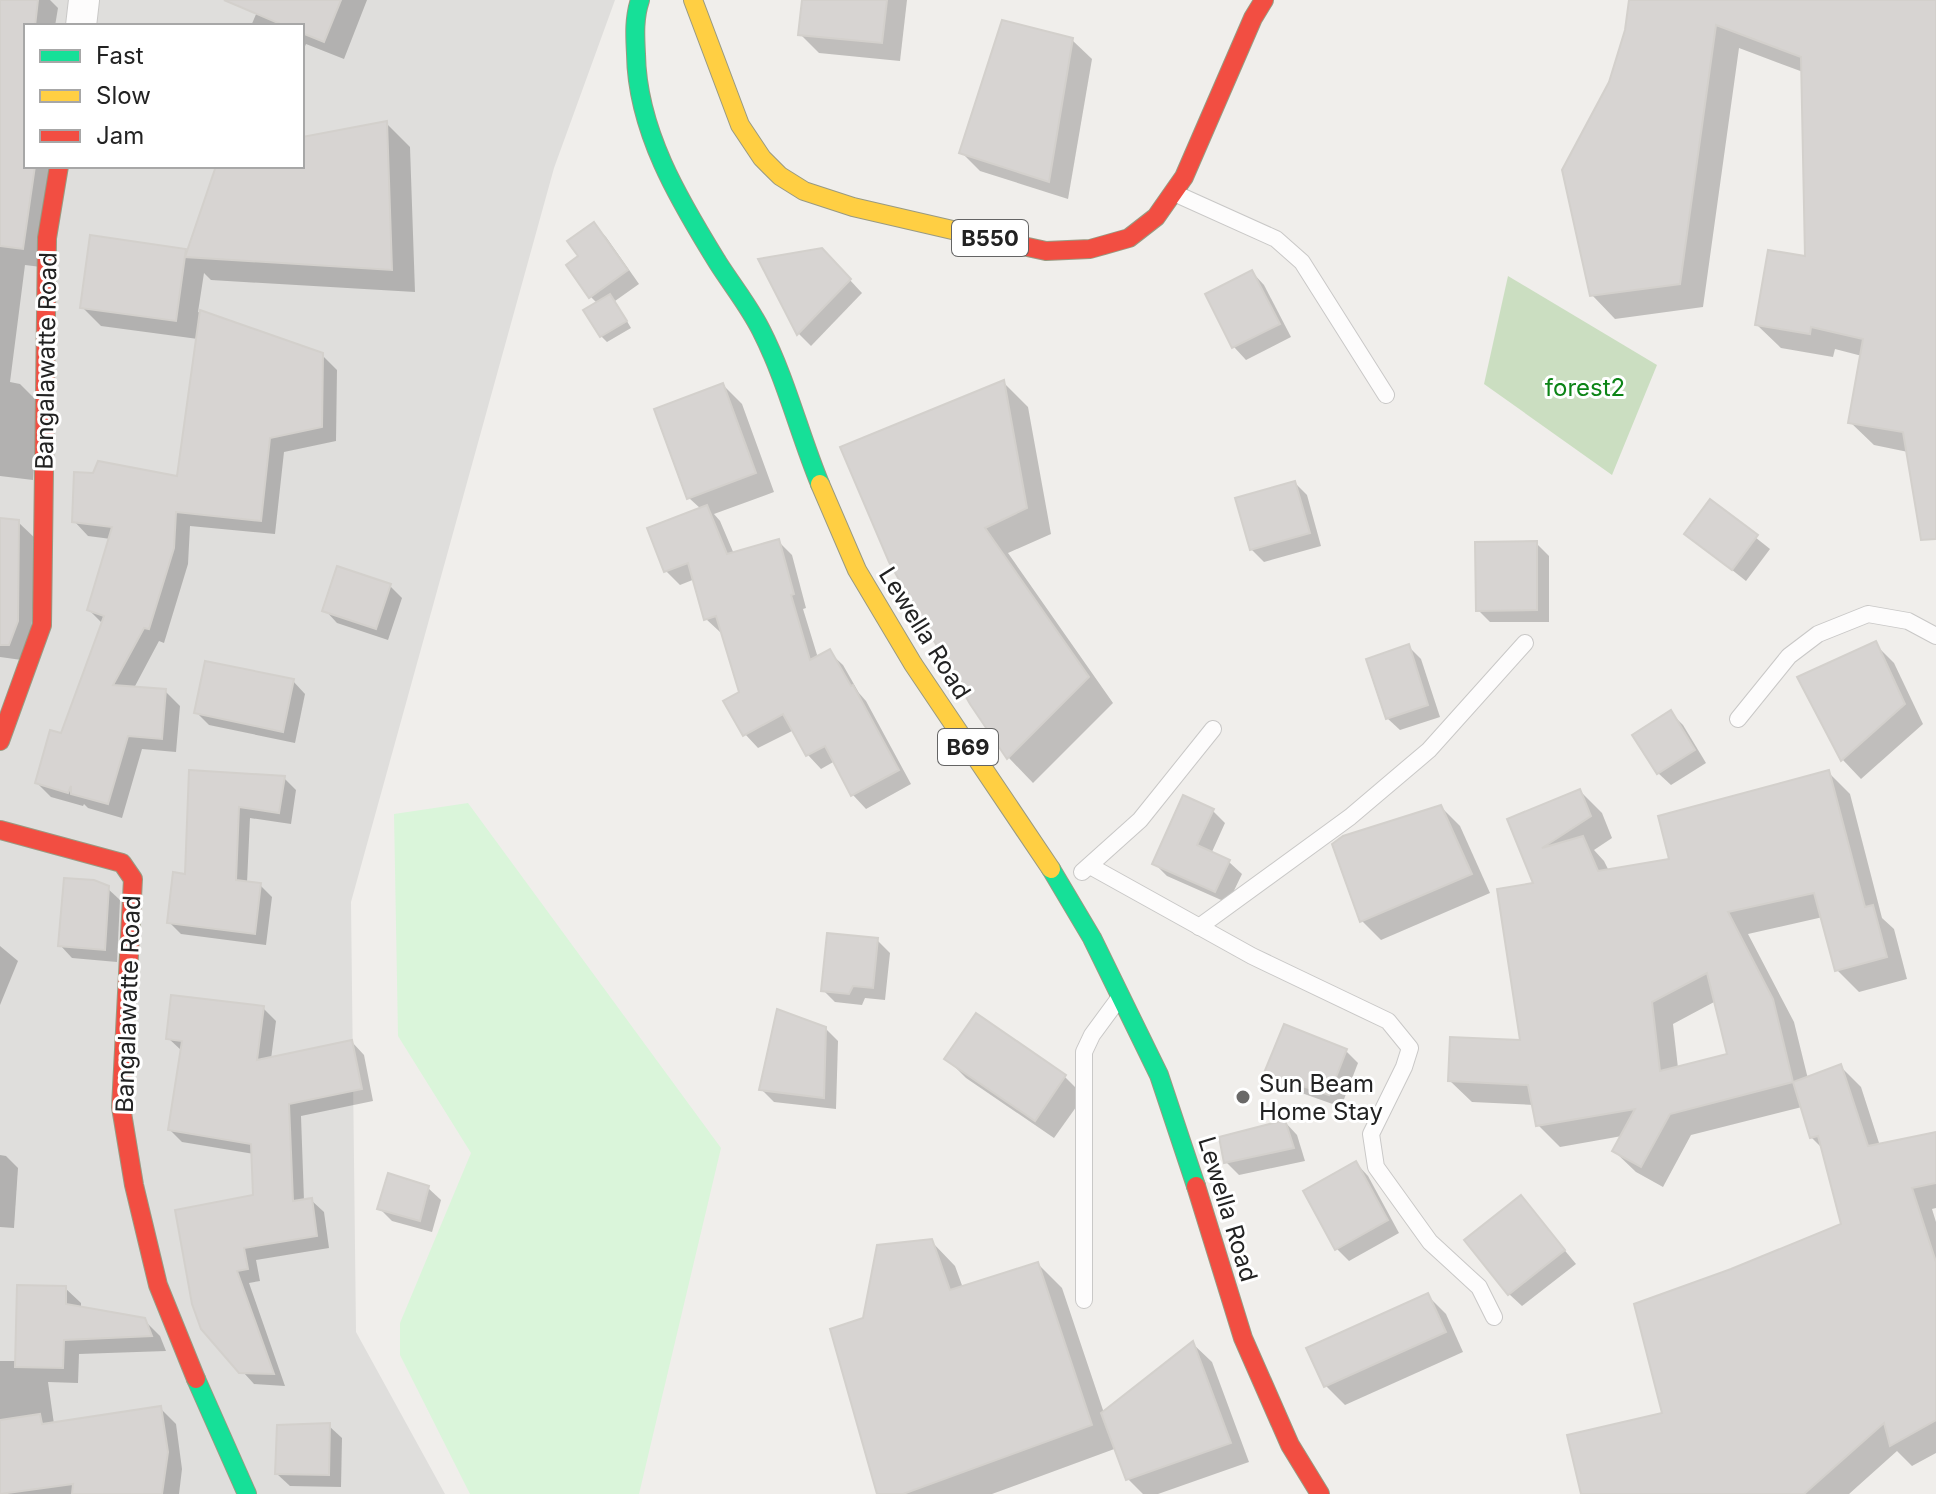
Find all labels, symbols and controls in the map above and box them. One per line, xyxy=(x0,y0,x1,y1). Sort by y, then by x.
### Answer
legend xyxy=(24,24,304,168)
text: Fast xyxy=(96,41,144,70)
text: Slow xyxy=(96,81,151,110)
text: Jam xyxy=(96,121,144,150)
road number: B550 xyxy=(952,220,1028,256)
street label: Bangalawatte Road xyxy=(30,252,62,470)
park label: forest2 xyxy=(1545,373,1625,402)
street label: Lewella Road xyxy=(873,562,977,704)
road number: B69 xyxy=(938,729,998,765)
street label: Bangalawatte Road xyxy=(110,895,146,1113)
place label: Sun Beam Home Stay xyxy=(1259,1069,1383,1126)
marker: Sun Beam Home Stay xyxy=(1234,1088,1252,1106)
street label: Lewella Road xyxy=(1192,1133,1264,1285)

